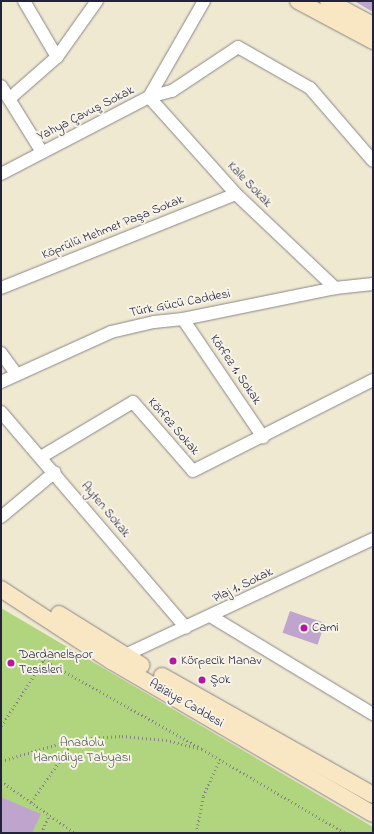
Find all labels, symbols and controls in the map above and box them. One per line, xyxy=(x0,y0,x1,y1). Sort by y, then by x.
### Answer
street label: Yahya Çavuş Sokak xyxy=(35,83,137,145)
street label: Kale Sokak xyxy=(223,159,275,211)
street label: Köprülü Mehmet Paşa Sokak xyxy=(40,192,186,264)
street label: Türk Gücü Caddesi xyxy=(128,287,232,321)
street label: Körfez 1. Sokak xyxy=(206,332,264,408)
street label: Körfez Sokak xyxy=(144,395,202,459)
street label: Ayten Sokak xyxy=(77,479,133,541)
street label: Plaj 1. Sokak xyxy=(210,565,276,607)
place label: Cami xyxy=(312,620,339,636)
marker: Cami xyxy=(299,623,309,633)
place label: Dardanelspor Tesisleri xyxy=(19,648,93,679)
place label: Körpecik Manav xyxy=(181,653,261,669)
marker: Körpecik Manav xyxy=(168,656,178,666)
marker: Dardanelspor Tesisleri xyxy=(6,658,16,668)
place label: Şok xyxy=(210,672,230,688)
marker: Şok xyxy=(197,675,207,685)
street label: Aziziye Caddesi xyxy=(146,676,226,732)
park label: Anadolu Hamidiye Tabyası xyxy=(33,736,131,767)

